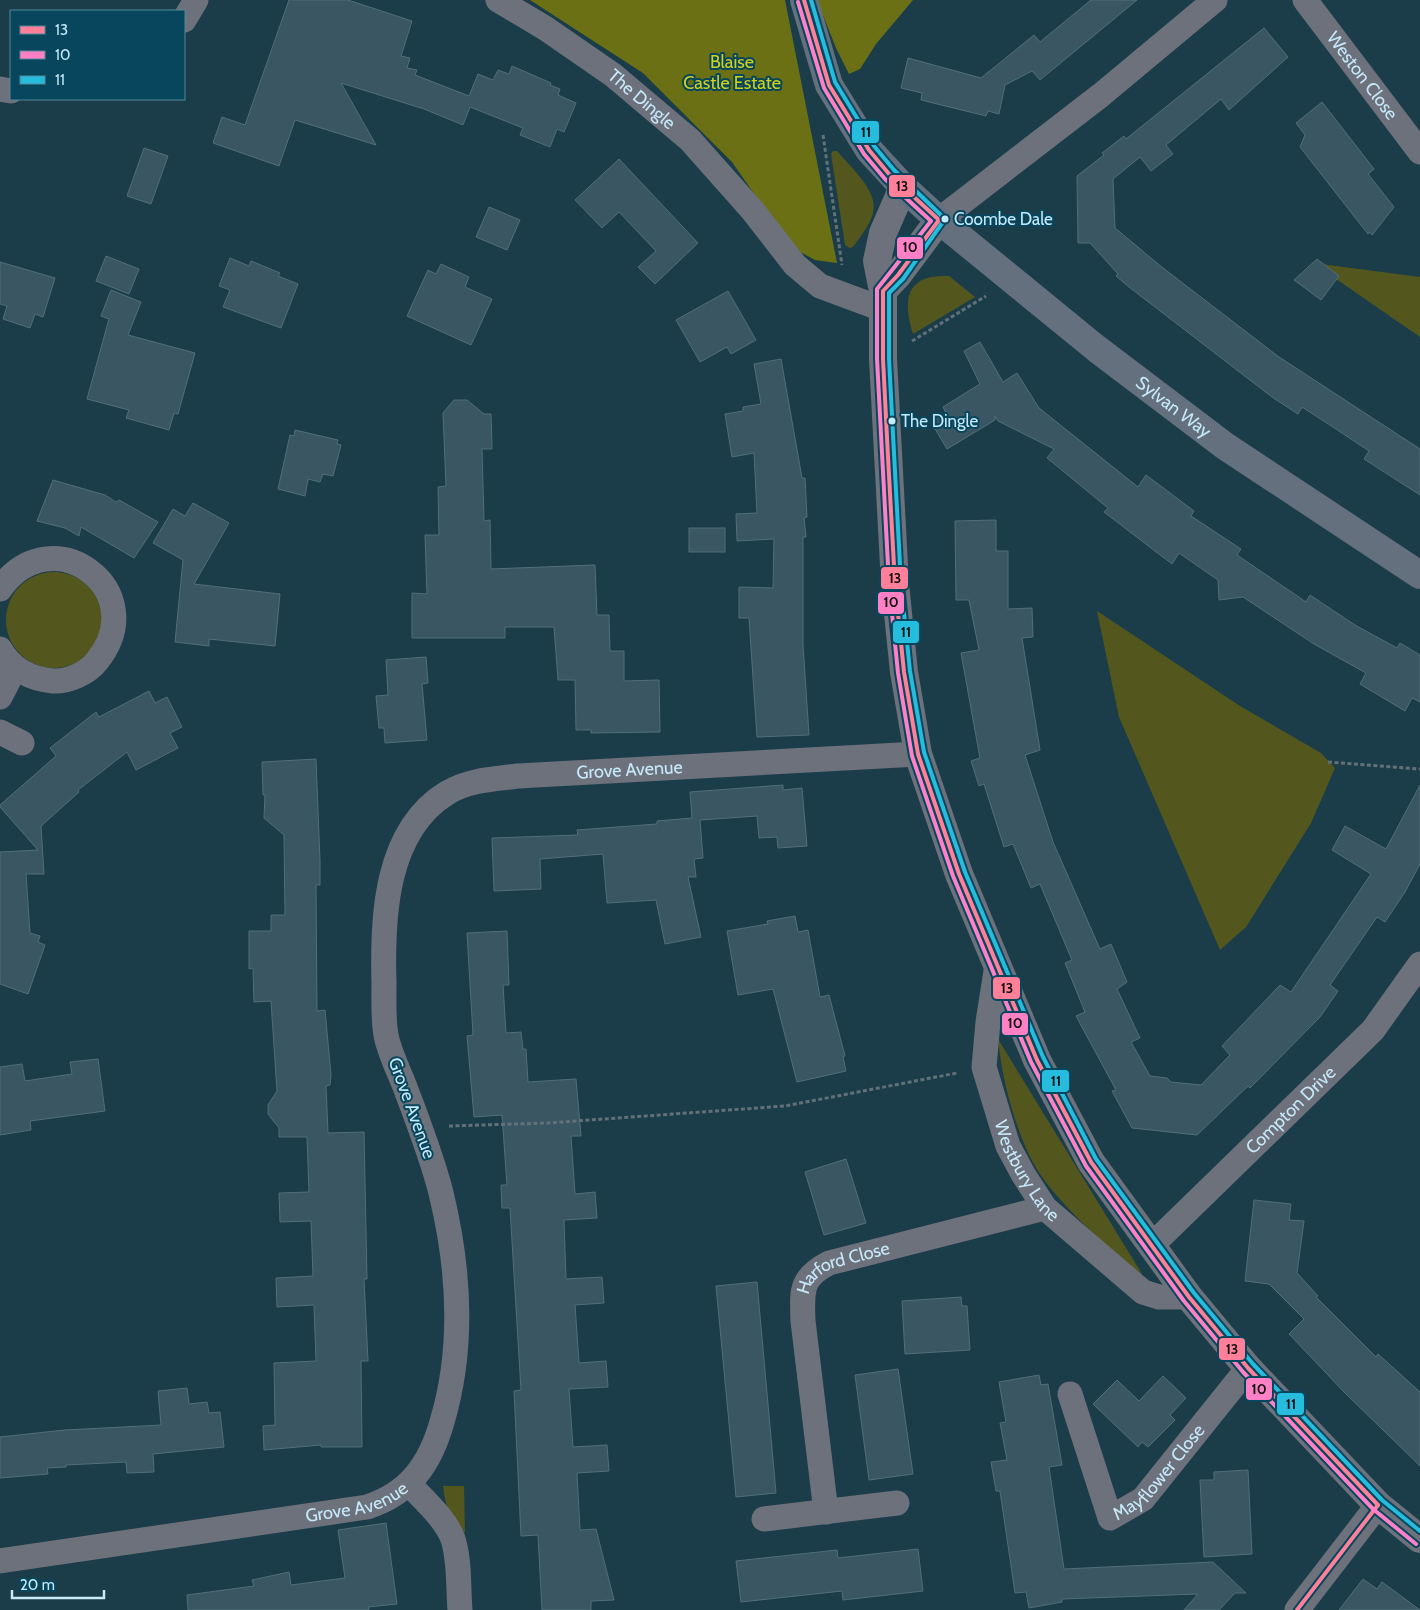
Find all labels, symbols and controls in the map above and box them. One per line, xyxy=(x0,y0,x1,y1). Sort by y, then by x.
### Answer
legend xyxy=(10,10,185,100)
text: 13 xyxy=(55,21,68,39)
street label: Weston Close xyxy=(1322,27,1403,124)
text: 10 xyxy=(55,46,70,64)
park label: Blaise Castle Estate xyxy=(683,51,781,94)
street label: The Dingle xyxy=(603,64,680,134)
text: 11 xyxy=(55,71,65,89)
line badge: 11 xyxy=(851,120,880,144)
text: 11 xyxy=(861,123,871,141)
line badge: 13 xyxy=(888,174,916,198)
text: 13 xyxy=(896,177,908,195)
place label: Coombe Dale xyxy=(954,209,1053,229)
marker: Coombe Dale xyxy=(940,214,950,224)
line badge: 10 xyxy=(896,236,924,260)
text: 10 xyxy=(902,238,918,256)
street label: Sylvan Way xyxy=(1132,371,1216,443)
place label: The Dingle xyxy=(901,411,978,431)
marker: The Dingle xyxy=(887,416,897,426)
line badge: 13 xyxy=(880,566,909,590)
text: 13 xyxy=(889,569,901,587)
line badge: 10 xyxy=(877,591,905,615)
text: 10 xyxy=(883,593,899,611)
line badge: 11 xyxy=(892,620,920,644)
text: 11 xyxy=(901,623,911,641)
street label: Grove Avenue xyxy=(576,756,683,784)
line badge: 13 xyxy=(992,976,1021,1000)
text: 13 xyxy=(1001,979,1013,997)
line badge: 10 xyxy=(1001,1012,1029,1036)
text: 10 xyxy=(1007,1014,1023,1032)
street label: Grove Avenue xyxy=(383,1054,441,1162)
street label: Compton Drive xyxy=(1241,1061,1340,1159)
line badge: 11 xyxy=(1041,1069,1070,1093)
text: 11 xyxy=(1051,1072,1061,1090)
street label: Westbury Lane xyxy=(990,1117,1064,1226)
street label: Harford Close xyxy=(792,1237,892,1296)
line badge: 13 xyxy=(1218,1337,1246,1361)
text: 13 xyxy=(1226,1340,1238,1358)
line badge: 10 xyxy=(1245,1377,1273,1401)
text: 10 xyxy=(1251,1380,1267,1398)
line badge: 11 xyxy=(1276,1392,1305,1416)
text: 11 xyxy=(1286,1395,1296,1413)
street label: Mayflower Close xyxy=(1109,1420,1209,1525)
street label: Grove Avenue xyxy=(304,1477,412,1527)
scale bar xyxy=(12,1568,105,1600)
text: 20 m xyxy=(20,1576,55,1594)

